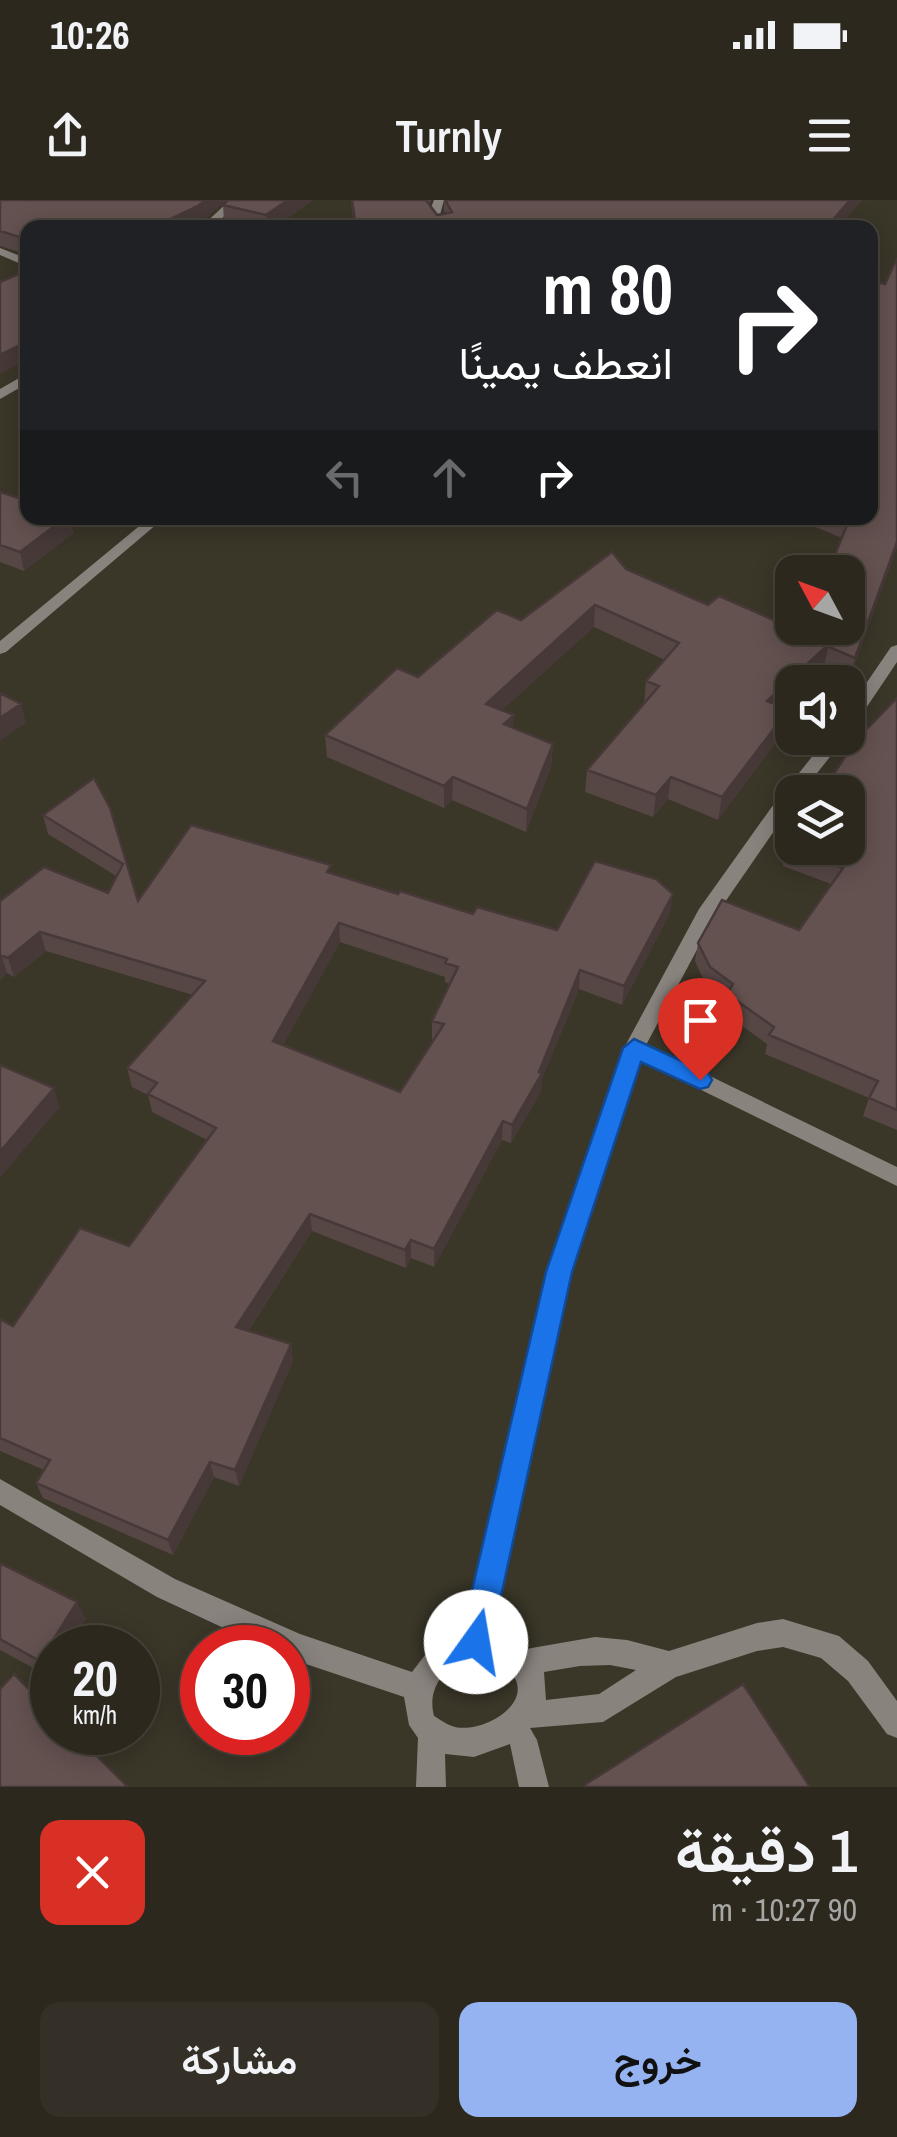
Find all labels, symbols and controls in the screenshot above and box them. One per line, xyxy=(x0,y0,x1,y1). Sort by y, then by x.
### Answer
text: 10:26 xyxy=(50,10,130,61)
text: Turnly xyxy=(395,105,502,166)
icon: share xyxy=(40,108,95,163)
icon: menu xyxy=(802,108,857,163)
text: 80 m xyxy=(542,242,673,336)
icon: right xyxy=(708,260,838,390)
text: انعطف يمينًا xyxy=(458,332,673,393)
icon: left xyxy=(317,450,372,505)
icon: ahead xyxy=(422,450,477,505)
icon: right xyxy=(527,450,582,505)
north arrow xyxy=(775,555,865,645)
map controls xyxy=(775,555,865,865)
button: sound xyxy=(775,665,865,755)
button: layers xyxy=(775,775,865,865)
pin xyxy=(658,978,743,1081)
icon: arrive xyxy=(673,993,728,1048)
position arrow xyxy=(424,1590,528,1694)
speed limit sign: 30 xyxy=(180,1625,310,1755)
text: 20 xyxy=(72,1644,118,1712)
text: km/h xyxy=(73,1698,117,1732)
text: 1 دقيقة xyxy=(675,1810,857,1891)
button: close xyxy=(40,1820,145,1925)
text: 90 m · 10:27 xyxy=(711,1888,857,1931)
button: مشاركة xyxy=(40,2002,439,2117)
button: خروج xyxy=(459,2002,857,2117)

